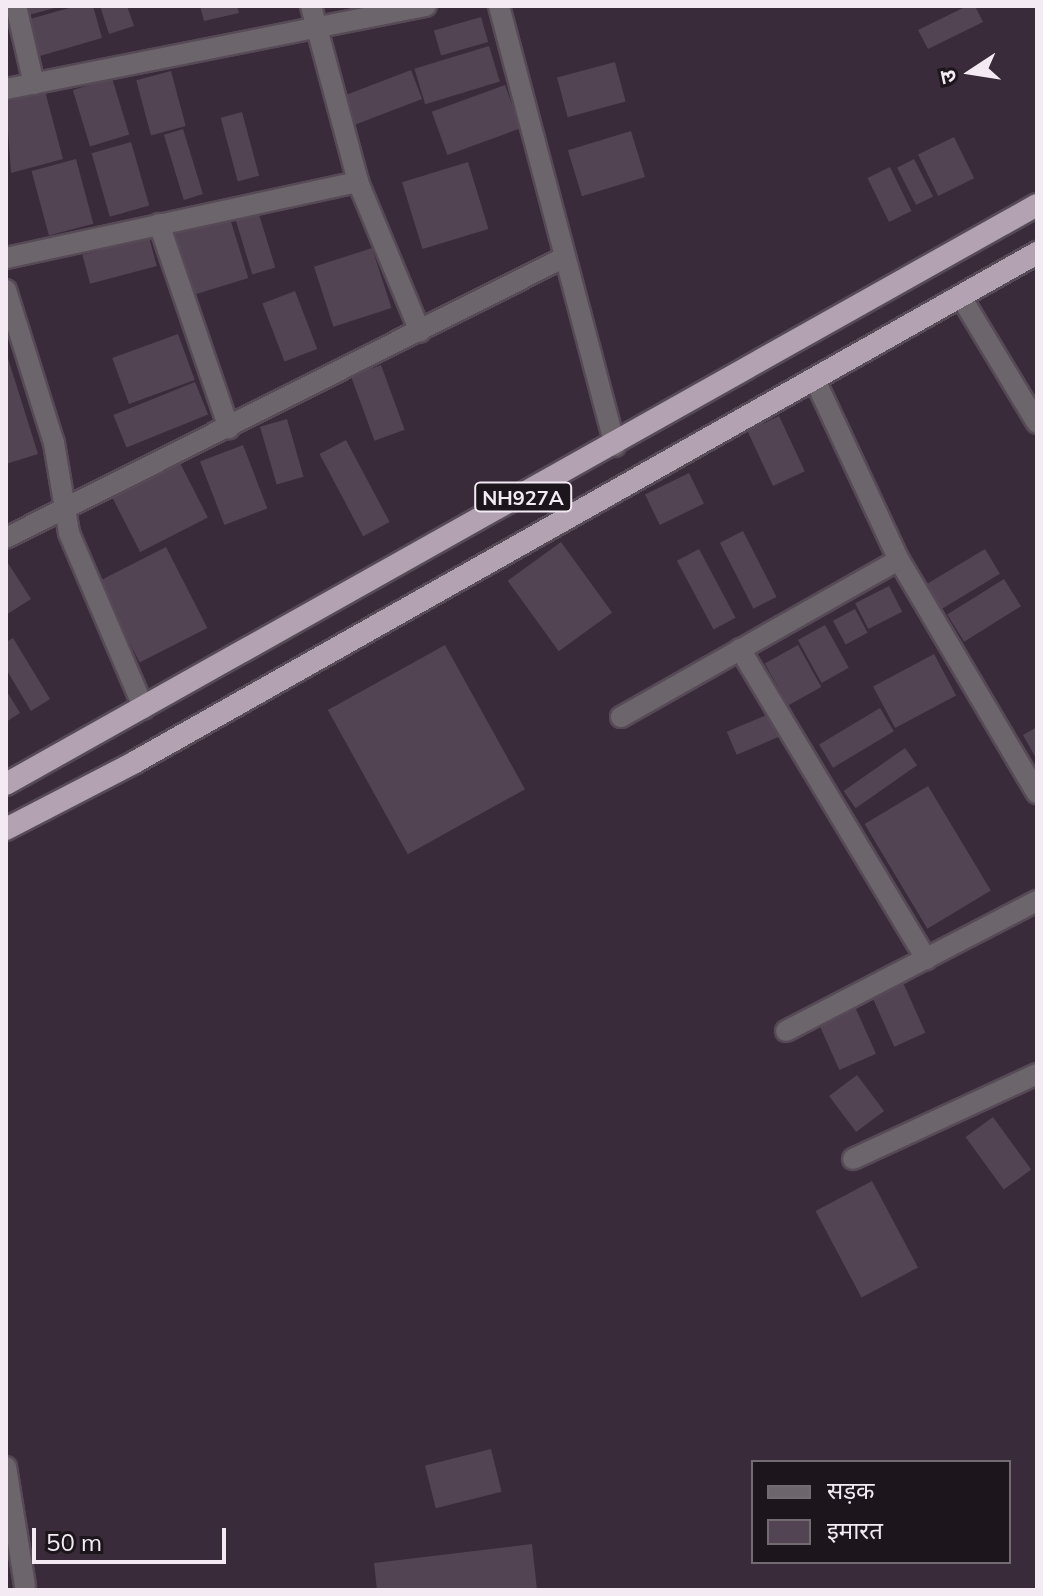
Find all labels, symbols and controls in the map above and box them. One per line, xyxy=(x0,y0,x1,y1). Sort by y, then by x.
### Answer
north arrow xyxy=(931,32,1011,112)
text: उ xyxy=(932,68,963,86)
road number: NH927A xyxy=(473,481,573,513)
legend xyxy=(751,1460,1011,1564)
text: सड़क xyxy=(827,1475,875,1505)
scale bar xyxy=(36,1512,230,1562)
text: इमारत xyxy=(827,1515,883,1545)
text: 50 m xyxy=(46,1527,102,1557)

